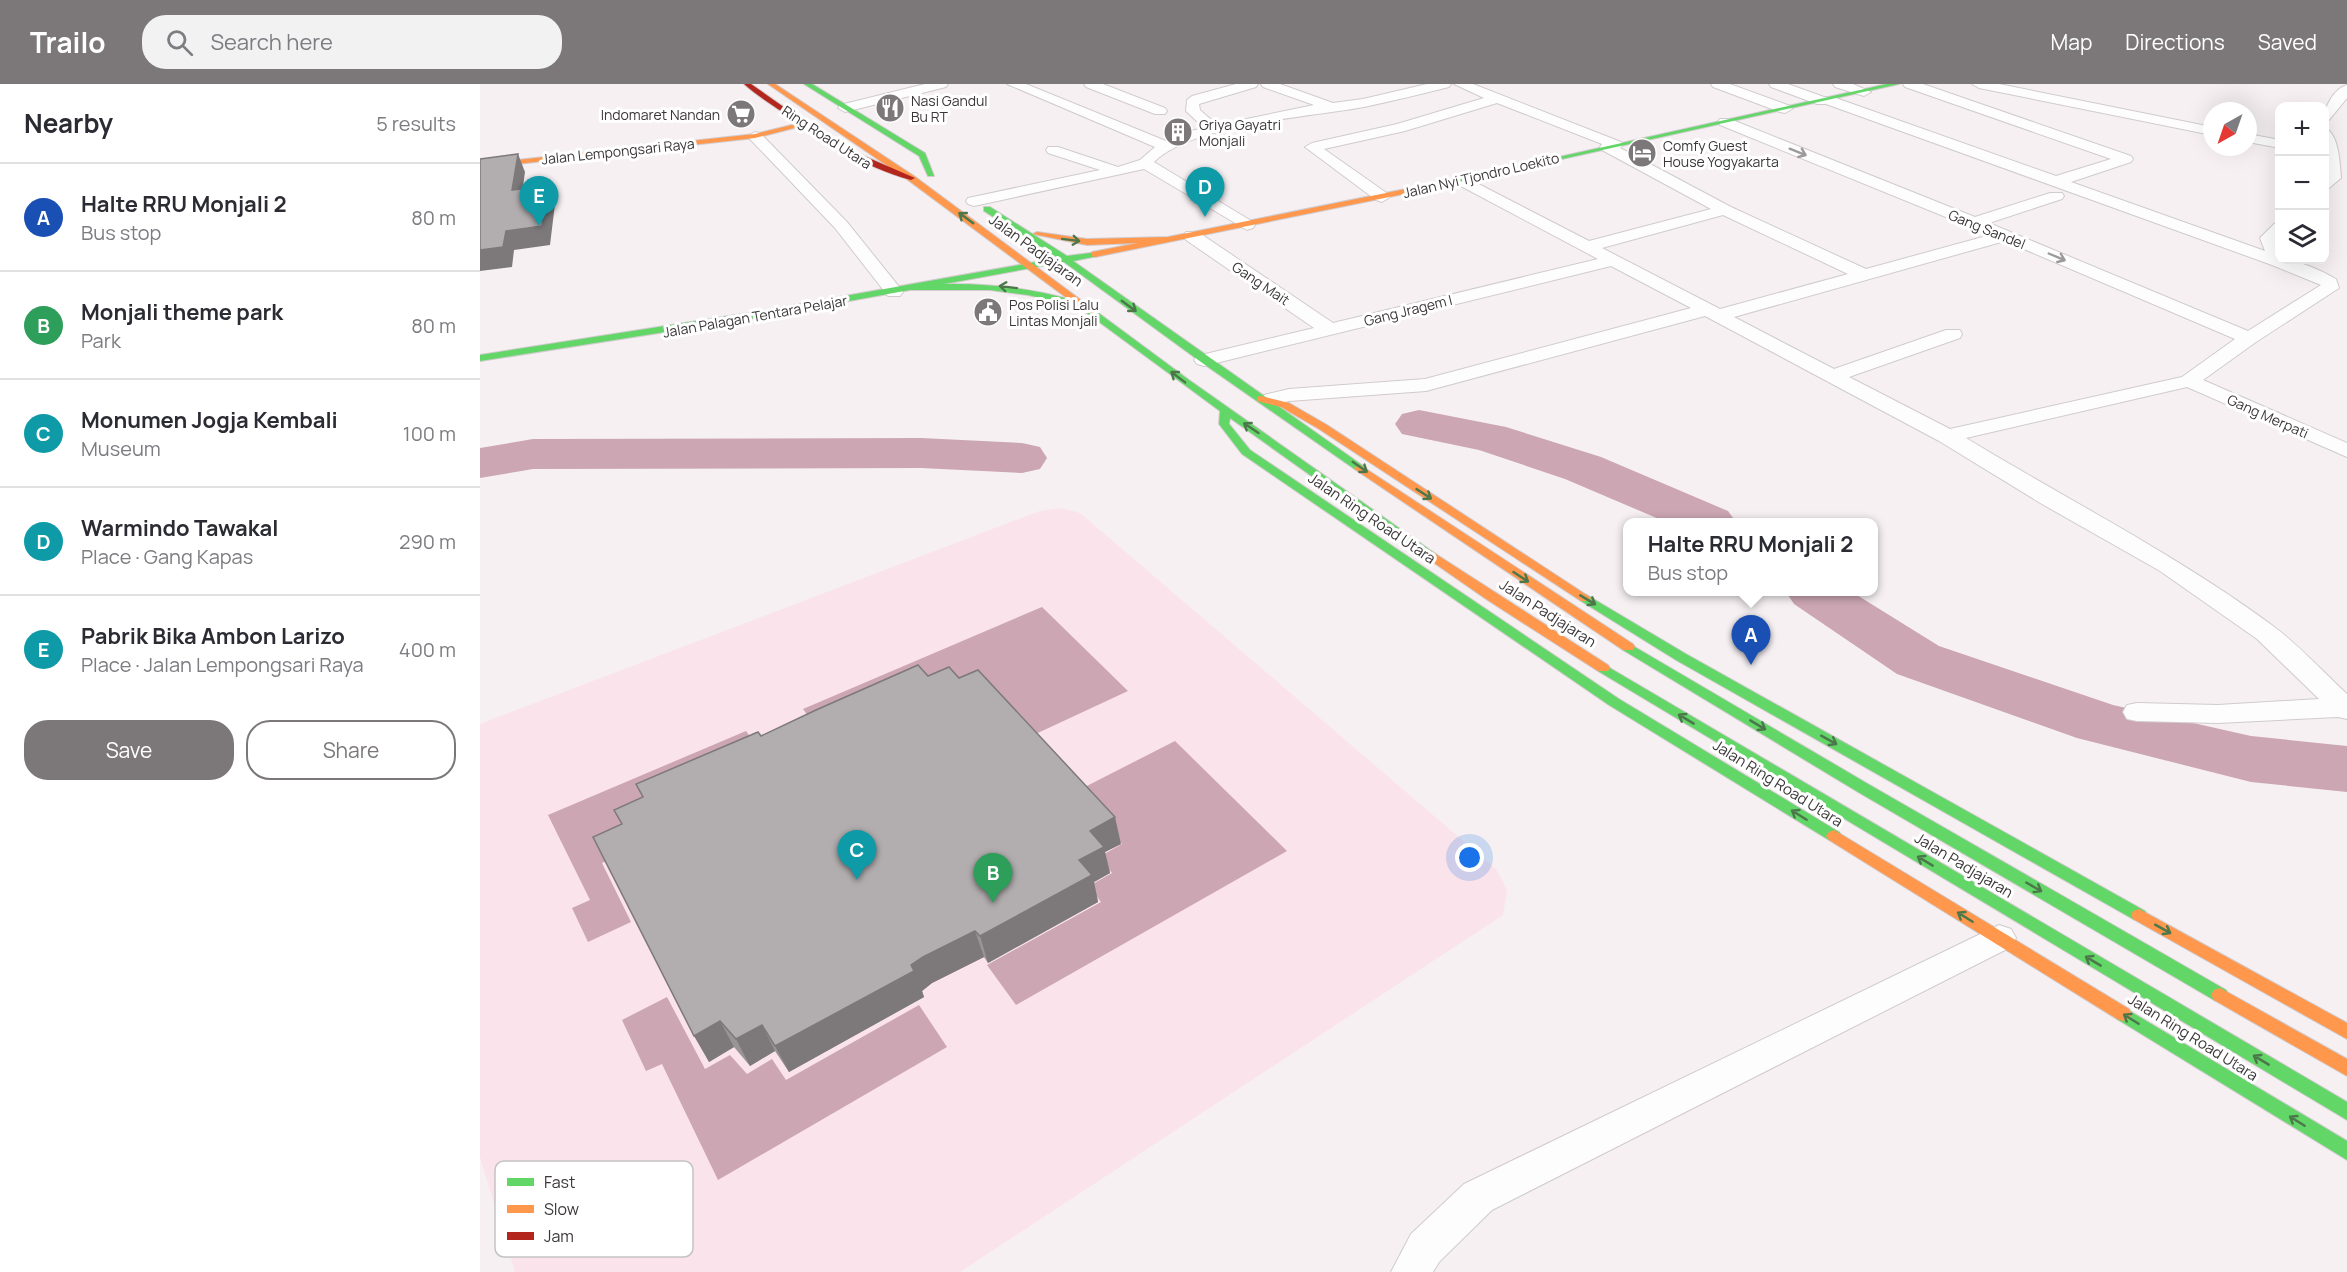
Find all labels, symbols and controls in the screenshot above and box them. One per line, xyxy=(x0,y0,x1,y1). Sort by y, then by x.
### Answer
search box xyxy=(142,15,562,69)
text: Trailo xyxy=(30,23,106,61)
icon: search xyxy=(163,26,196,59)
text: Search here xyxy=(211,27,333,57)
text: Map xyxy=(2051,28,2092,56)
text: Directions xyxy=(2125,28,2225,56)
text: Saved xyxy=(2258,28,2317,56)
place label: Nasi Gandul Bu RT xyxy=(911,91,988,126)
restaurant icon: Nasi Gandul Bu RT xyxy=(874,92,906,124)
supermarket icon: Indomaret Nandan xyxy=(725,98,757,130)
street label: Ring Road Utara xyxy=(779,101,875,173)
north arrow xyxy=(2203,102,2257,156)
map controls xyxy=(2275,102,2329,264)
button: + xyxy=(2275,102,2329,156)
text: Nearby xyxy=(24,105,113,141)
place label: Indomaret Nandan xyxy=(601,105,720,124)
text: 5 results xyxy=(376,110,456,137)
place label: Griya Gayatri Monjali xyxy=(1199,115,1281,150)
building icon: Griya Gayatri Monjali xyxy=(1162,116,1194,148)
street label: Jalan Lempongsari Raya xyxy=(540,134,696,168)
place label: Comfy Guest House Yogyakarta xyxy=(1663,136,1779,171)
hotel icon: Comfy Guest House Yogyakarta xyxy=(1626,137,1658,169)
one-way arrow xyxy=(1789,147,1807,158)
street label: Jalan Nyi Tjondro Loekito xyxy=(1401,148,1561,202)
button: − xyxy=(2275,156,2329,210)
pin: D xyxy=(1186,168,1224,217)
pin: E xyxy=(520,176,558,226)
text: Halte RRU Monjali 2 xyxy=(81,189,287,219)
text: A xyxy=(37,204,50,231)
text: 80 m xyxy=(411,204,456,231)
street label: Gang Sandel xyxy=(1946,205,2028,253)
street label: Jalan Padjajaran xyxy=(985,209,1087,291)
button: layers xyxy=(2275,210,2329,264)
one-way arrow xyxy=(958,212,974,225)
text: Bus stop xyxy=(81,219,161,246)
one-way arrow xyxy=(1061,235,1081,246)
one-way arrow xyxy=(2047,252,2065,263)
street label: Gang Mait xyxy=(1229,257,1294,309)
one-way arrow xyxy=(999,281,1019,292)
street label: Jalan Palagan Tentara Pelajar xyxy=(661,290,849,342)
street label: Gang Jragem I xyxy=(1362,290,1454,330)
place label: Pos Polisi Lalu Lintas Monjali xyxy=(1009,295,1099,330)
public building icon: Pos Polisi Lalu Lintas Monjali xyxy=(972,296,1004,328)
text: Monjali theme park xyxy=(81,297,283,327)
one-way arrow xyxy=(1121,300,1137,312)
text: B xyxy=(37,312,50,339)
text: 80 m xyxy=(411,312,456,339)
text: Park xyxy=(81,327,121,354)
one-way arrow xyxy=(1170,371,1186,383)
street label: Gang Merpati xyxy=(2224,390,2312,442)
text: Monumen Jogja Kembali xyxy=(81,405,338,435)
text: C xyxy=(36,420,51,447)
text: 100 m xyxy=(403,420,456,447)
one-way arrow xyxy=(1243,422,1259,434)
text: Museum xyxy=(81,435,161,462)
one-way arrow xyxy=(1351,461,1367,473)
street label: Jalan Ring Road Utara xyxy=(1304,467,1440,569)
one-way arrow xyxy=(1415,488,1432,500)
text: Warmindo Tawakal xyxy=(81,513,278,543)
popup xyxy=(1623,518,1878,596)
text: D xyxy=(36,528,51,555)
text: 290 m xyxy=(399,528,456,555)
text: Halte RRU Monjali 2 xyxy=(1648,529,1853,559)
text: Place · Gang Kapas xyxy=(81,543,253,570)
text: Bus stop xyxy=(1648,559,1728,586)
one-way arrow xyxy=(1512,571,1529,583)
street label: Jalan Padjajaran xyxy=(1496,574,1601,652)
one-way arrow xyxy=(1579,594,1596,606)
pin: A xyxy=(1732,616,1770,665)
text: Pabrik Bika Ambon Larizo xyxy=(81,621,345,651)
text: E xyxy=(38,636,49,663)
text: 400 m xyxy=(399,636,456,663)
text: Place · Jalan Lempongsari Raya xyxy=(81,651,364,678)
one-way arrow xyxy=(1678,712,1695,724)
one-way arrow xyxy=(1749,719,1766,731)
button: Save xyxy=(24,720,234,780)
button: Share xyxy=(246,720,456,780)
street label: Jalan Ring Road Utara xyxy=(1709,734,1847,832)
one-way arrow xyxy=(1820,734,1837,746)
one-way arrow xyxy=(1791,808,1808,820)
street label: Jalan Padjajaran xyxy=(1911,827,2017,903)
pin: C xyxy=(838,830,877,880)
your location xyxy=(1455,843,1484,872)
pin: B xyxy=(974,854,1012,903)
one-way arrow xyxy=(1917,855,1934,867)
one-way arrow xyxy=(2025,882,2043,893)
one-way arrow xyxy=(1957,910,1974,922)
one-way arrow xyxy=(2154,924,2172,935)
one-way arrow xyxy=(2085,954,2102,966)
street label: Jalan Ring Road Utara xyxy=(2124,988,2262,1086)
one-way arrow xyxy=(2123,1012,2140,1024)
one-way arrow xyxy=(2253,1054,2270,1066)
one-way arrow xyxy=(2289,1114,2306,1126)
legend xyxy=(495,1161,693,1257)
text: Fast xyxy=(544,1171,575,1193)
text: Slow xyxy=(544,1198,579,1220)
text: Jam xyxy=(544,1225,574,1247)

